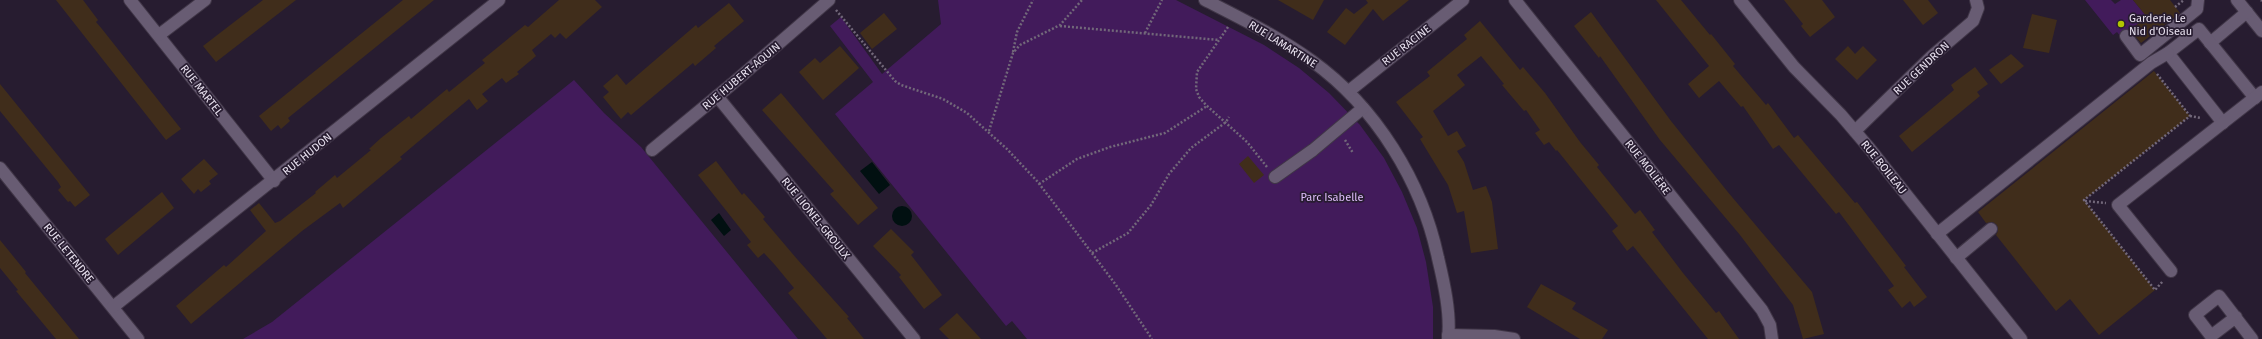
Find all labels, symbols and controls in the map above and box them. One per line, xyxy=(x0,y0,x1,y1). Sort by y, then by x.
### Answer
place label: Garderie Le Nid d'Oiseau xyxy=(2129,12,2192,38)
street label: RUE LAMARTINE xyxy=(1246,18,1319,71)
marker: Garderie Le Nid d'Oiseau xyxy=(2116,19,2126,29)
street label: RUE RACINE xyxy=(1379,22,1433,68)
street label: RUE GENDRON xyxy=(1891,39,1952,98)
street label: RUE HUBERT-AQUIN xyxy=(700,40,783,113)
street label: RUE MARTEL xyxy=(178,62,226,119)
street label: RUE HUDON xyxy=(280,131,335,178)
street label: RUE MOLIÈRE xyxy=(1622,137,1674,197)
street label: RUE BOILEAU xyxy=(1858,138,1909,197)
street label: RUE LIONEL-GROULX xyxy=(779,175,852,262)
park label: Parc Isabelle xyxy=(1300,191,1364,204)
street label: RUE LETENDRE xyxy=(41,221,97,286)

